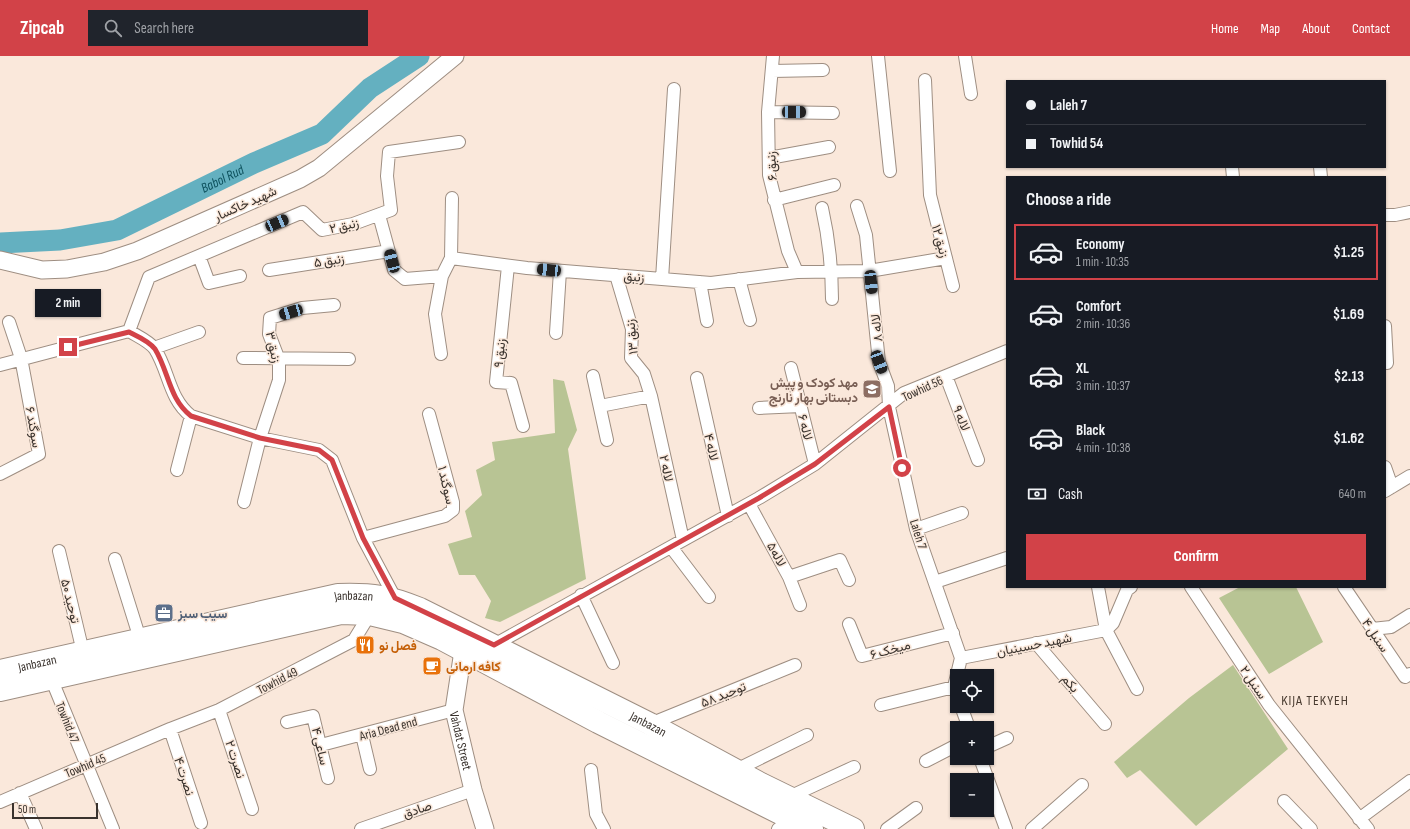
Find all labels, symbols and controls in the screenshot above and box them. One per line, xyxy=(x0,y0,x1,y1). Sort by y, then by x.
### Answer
search box xyxy=(88,10,368,46)
text: Zipcab xyxy=(20,17,64,40)
icon: search xyxy=(102,17,124,39)
text: Search here xyxy=(134,19,194,38)
text: Home xyxy=(1211,20,1239,37)
text: Map xyxy=(1261,20,1280,37)
text: About xyxy=(1302,20,1330,37)
text: Contact xyxy=(1352,20,1390,37)
text: Laleh 7 xyxy=(1050,96,1087,115)
car xyxy=(782,106,806,118)
text: Towhid 54 xyxy=(1050,134,1103,153)
street label: زنبق ۶ xyxy=(763,151,781,181)
water label: Babol Rud xyxy=(198,161,248,197)
street label: شهید خاکسار xyxy=(211,183,279,225)
text: Choose a ride xyxy=(1026,189,1111,210)
car xyxy=(264,213,290,233)
street label: زنبق ۲ xyxy=(328,215,361,237)
street label: زنبق ۱۲ xyxy=(928,223,952,260)
icon: car xyxy=(1028,234,1064,270)
text: Economy xyxy=(1076,235,1125,254)
text: $1.25 xyxy=(1333,243,1364,262)
car xyxy=(383,248,401,274)
street label: زنبق ۵ xyxy=(313,251,346,271)
text: 1 min · 10:35 xyxy=(1076,254,1129,270)
car xyxy=(537,263,561,277)
street label: زنبق xyxy=(623,268,645,286)
car xyxy=(864,269,878,295)
callout: 2 min xyxy=(35,289,101,317)
text: 2 min xyxy=(56,295,80,311)
icon: car xyxy=(1028,296,1064,332)
text: Comfort xyxy=(1076,297,1121,316)
car xyxy=(278,303,304,321)
text: $1.69 xyxy=(1333,305,1364,324)
street label: لاله ۸ xyxy=(868,313,886,342)
text: 2 min · 10:36 xyxy=(1076,316,1130,332)
street label: زنبق ۱۳ xyxy=(622,318,642,355)
street label: زنبق ۳ xyxy=(262,330,284,364)
route end xyxy=(59,338,77,356)
street label: زنبق ۹ xyxy=(491,338,509,369)
car xyxy=(869,349,889,375)
icon: car xyxy=(1028,358,1064,394)
text: XL xyxy=(1076,359,1089,378)
text: $2.13 xyxy=(1334,367,1364,386)
street label: Towhid 56 xyxy=(899,372,946,405)
place label: مهد کودک و پیش دبستانی بهار نارنج xyxy=(769,375,858,407)
school or university icon: مهد کودک و پیش دبستانی بهار نارنج xyxy=(861,378,883,400)
text: 3 min · 10:37 xyxy=(1076,378,1130,394)
street label: لاله ۹ xyxy=(949,403,973,433)
street label: سوگند ۶ xyxy=(22,405,44,449)
street label: لاله ۶ xyxy=(794,413,816,442)
icon: car xyxy=(1028,420,1064,456)
text: Black xyxy=(1076,421,1105,440)
text: $1.62 xyxy=(1333,429,1364,448)
street label: لاله ۴ xyxy=(700,432,722,462)
text: 4 min · 10:38 xyxy=(1076,440,1130,456)
street label: لاله ۲ xyxy=(655,453,677,483)
route start xyxy=(893,459,911,477)
street label: سوگند ۱ xyxy=(434,464,458,506)
icon: cash xyxy=(1026,483,1048,505)
text: Cash xyxy=(1058,485,1083,504)
text: 640 m xyxy=(1338,486,1366,502)
street label: Laleh 7 xyxy=(906,517,930,552)
button: Confirm xyxy=(1026,534,1366,580)
street label: لاله۵ xyxy=(763,539,789,570)
street label: توحید ۵۰ xyxy=(57,577,83,625)
street label: Janbazan xyxy=(332,588,374,605)
office icon: سیب سبز xyxy=(153,602,175,624)
place label: سیب سبز xyxy=(177,606,227,622)
street label: سنبل ۴ xyxy=(1358,616,1392,656)
street label: شهید حسینیان xyxy=(995,630,1073,660)
restaurant icon: فصل نو xyxy=(354,634,376,656)
street label: میخک ۶ xyxy=(868,637,912,663)
place label: فصل نو xyxy=(379,638,417,654)
street label: Janbazan xyxy=(16,652,58,676)
cafe icon: کافه ارمانی xyxy=(421,655,443,677)
place label: کافه ارمانی xyxy=(446,659,501,675)
street label: سنبل ۲ xyxy=(1236,663,1270,702)
street label: Towhid 49 xyxy=(254,664,301,698)
map controls xyxy=(950,669,994,817)
button: locate xyxy=(950,669,994,713)
street label: یکم xyxy=(1058,671,1082,696)
street label: توحید ۵۸ xyxy=(698,679,748,711)
district label: KIJA TEKYEH xyxy=(1281,692,1349,709)
street label: Towhid 47 xyxy=(52,699,83,746)
street label: Janbazan xyxy=(626,708,669,740)
street label: Vahdat Street xyxy=(446,710,475,772)
street label: Aria Dead end xyxy=(357,714,419,745)
button: + xyxy=(950,721,994,765)
street label: ساعی ۴ xyxy=(308,726,332,767)
street label: نصرت ۲ xyxy=(221,738,249,781)
street label: Towhid 45 xyxy=(62,750,108,782)
street label: نصرت ۴ xyxy=(170,755,198,798)
button: − xyxy=(950,773,994,817)
street label: صادق xyxy=(401,798,434,822)
scale bar xyxy=(12,801,98,820)
text: 50 m xyxy=(18,803,36,816)

